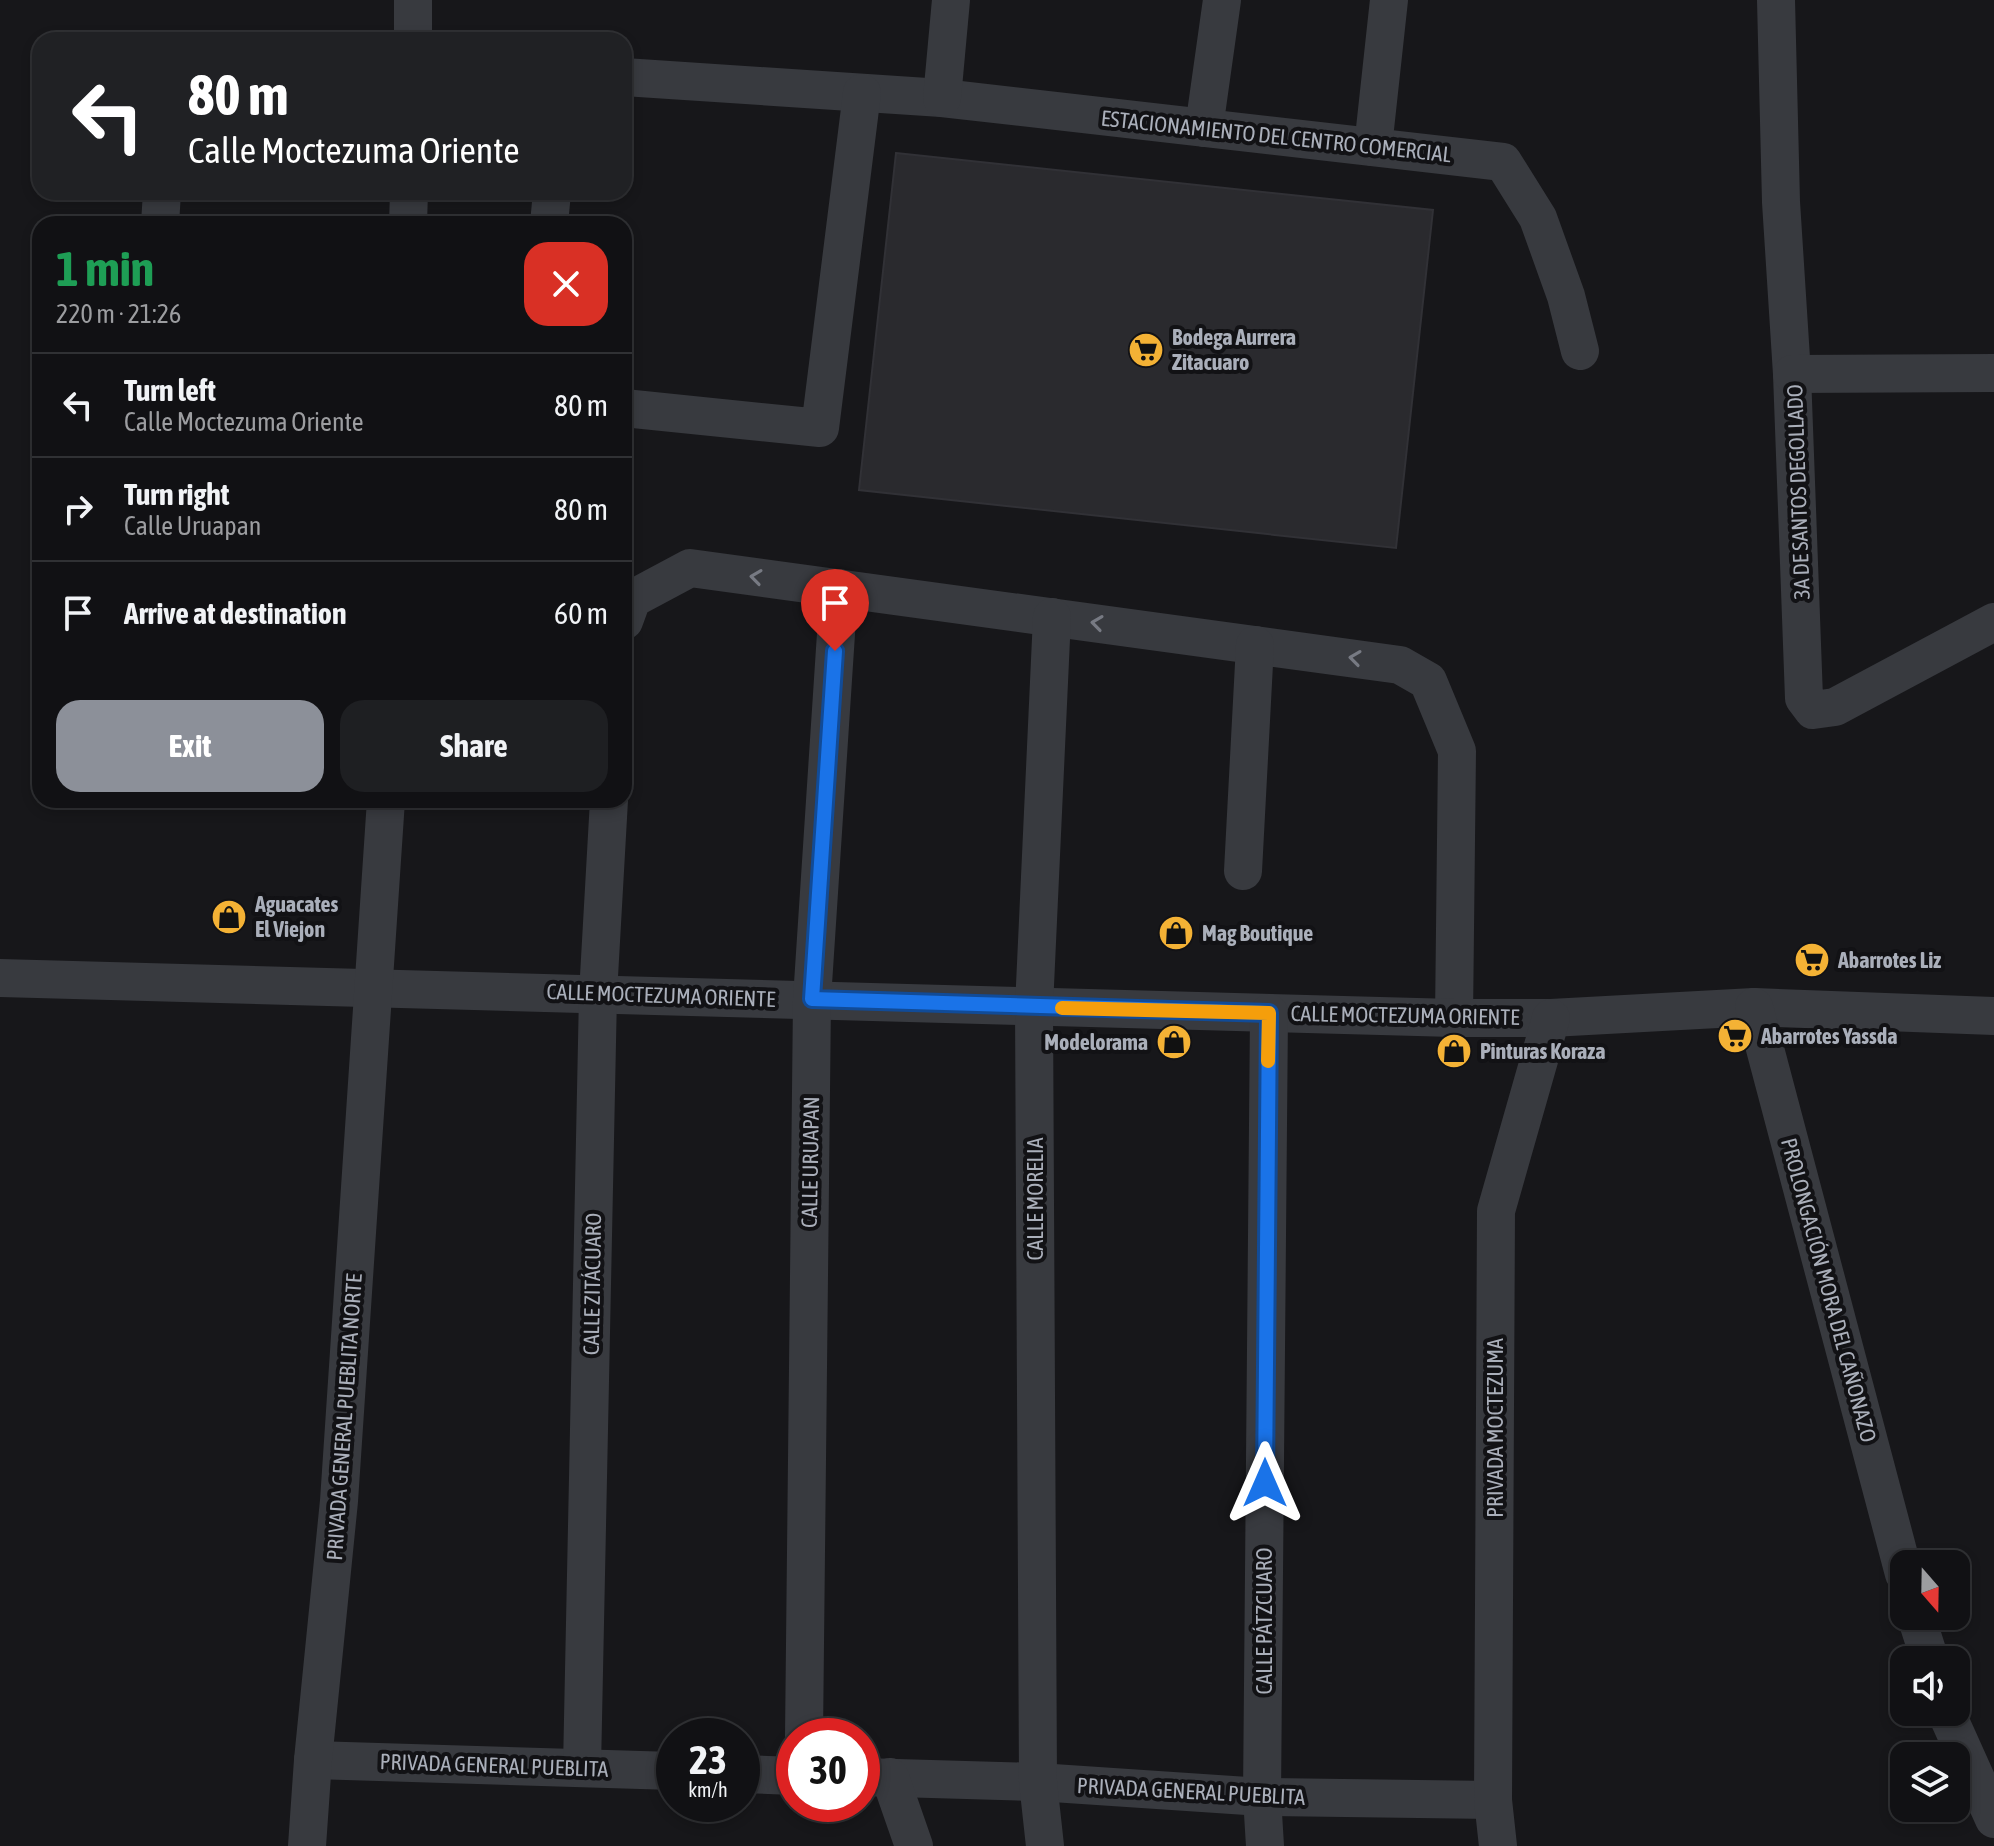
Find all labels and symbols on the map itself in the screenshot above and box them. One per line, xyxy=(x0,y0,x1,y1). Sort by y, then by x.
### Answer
street label: ESTACIONAMIENTO DEL CENTRO COMERCIAL xyxy=(1100,105,1453,167)
place label: Bodega Aurrera Zitacuaro xyxy=(1172,324,1296,375)
supermarket icon: Bodega Aurrera Zitacuaro xyxy=(1127,331,1165,369)
street label: 3A DE SANTOS DEGOLLADO xyxy=(1781,384,1815,600)
one-way arrow xyxy=(749,569,763,586)
pin xyxy=(801,569,869,651)
one-way arrow xyxy=(1090,615,1104,632)
one-way arrow xyxy=(1348,650,1361,667)
place label: Aguacates El Viejon xyxy=(254,891,339,942)
shop icon: Aguacates El Viejon xyxy=(210,898,248,936)
shop icon: Mag Boutique xyxy=(1157,914,1195,952)
place label: Mag Boutique xyxy=(1202,920,1313,946)
supermarket icon: Abarrotes Liz xyxy=(1793,941,1831,979)
place label: Abarrotes Liz xyxy=(1837,947,1941,973)
street label: CALLE MOCTEZUMA ORIENTE xyxy=(546,978,776,1012)
street label: CALLE MOCTEZUMA ORIENTE xyxy=(1290,1000,1520,1030)
supermarket icon: Abarrotes Yassda xyxy=(1716,1017,1754,1055)
shop icon: Modelorama xyxy=(1155,1023,1193,1061)
place label: Abarrotes Yassda xyxy=(1760,1023,1898,1049)
place label: Modelorama xyxy=(1044,1029,1148,1055)
shop icon: Pinturas Koraza xyxy=(1435,1032,1473,1070)
place label: Pinturas Koraza xyxy=(1480,1038,1605,1064)
street label: CALLE URUAPAN xyxy=(796,1096,824,1228)
street label: PROLONGACIÓN MORA DEL CAÑONAZO xyxy=(1776,1135,1882,1445)
street label: CALLE MORELIA xyxy=(1022,1137,1048,1260)
street label: CALLE ZITÁCUARO xyxy=(578,1213,606,1355)
street label: PRIVADA GENERAL PUEBLITA NORTE xyxy=(321,1272,367,1561)
street label: PRIVADA MOCTEZUMA xyxy=(1482,1338,1508,1518)
position arrow xyxy=(1223,1441,1307,1525)
street label: CALLE PÁTZCUARO xyxy=(1251,1548,1277,1694)
north arrow xyxy=(1890,1550,1970,1630)
speed limit sign: 30 xyxy=(776,1718,880,1822)
street label: PRIVADA GENERAL PUEBLITA xyxy=(379,1748,609,1782)
street label: PRIVADA GENERAL PUEBLITA xyxy=(1076,1772,1306,1810)

